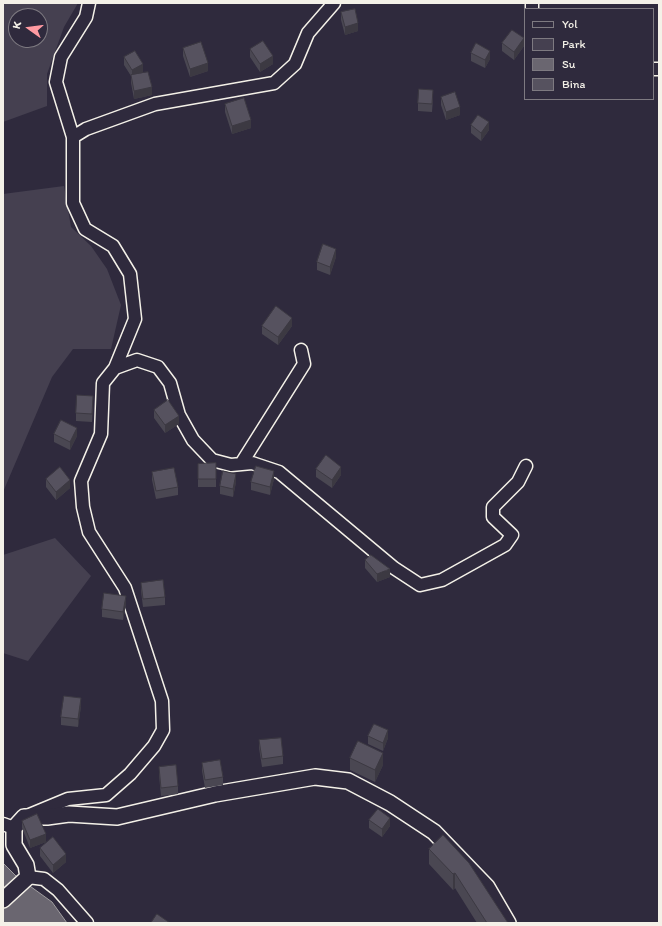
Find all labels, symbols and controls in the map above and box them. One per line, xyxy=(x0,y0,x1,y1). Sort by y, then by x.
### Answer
north arrow xyxy=(8,8,48,48)
legend xyxy=(524,8,654,100)
text: Yol xyxy=(562,17,578,31)
text: K xyxy=(10,20,24,30)
text: Park xyxy=(562,37,586,51)
text: Su xyxy=(562,57,575,71)
text: Bina xyxy=(562,77,586,91)

